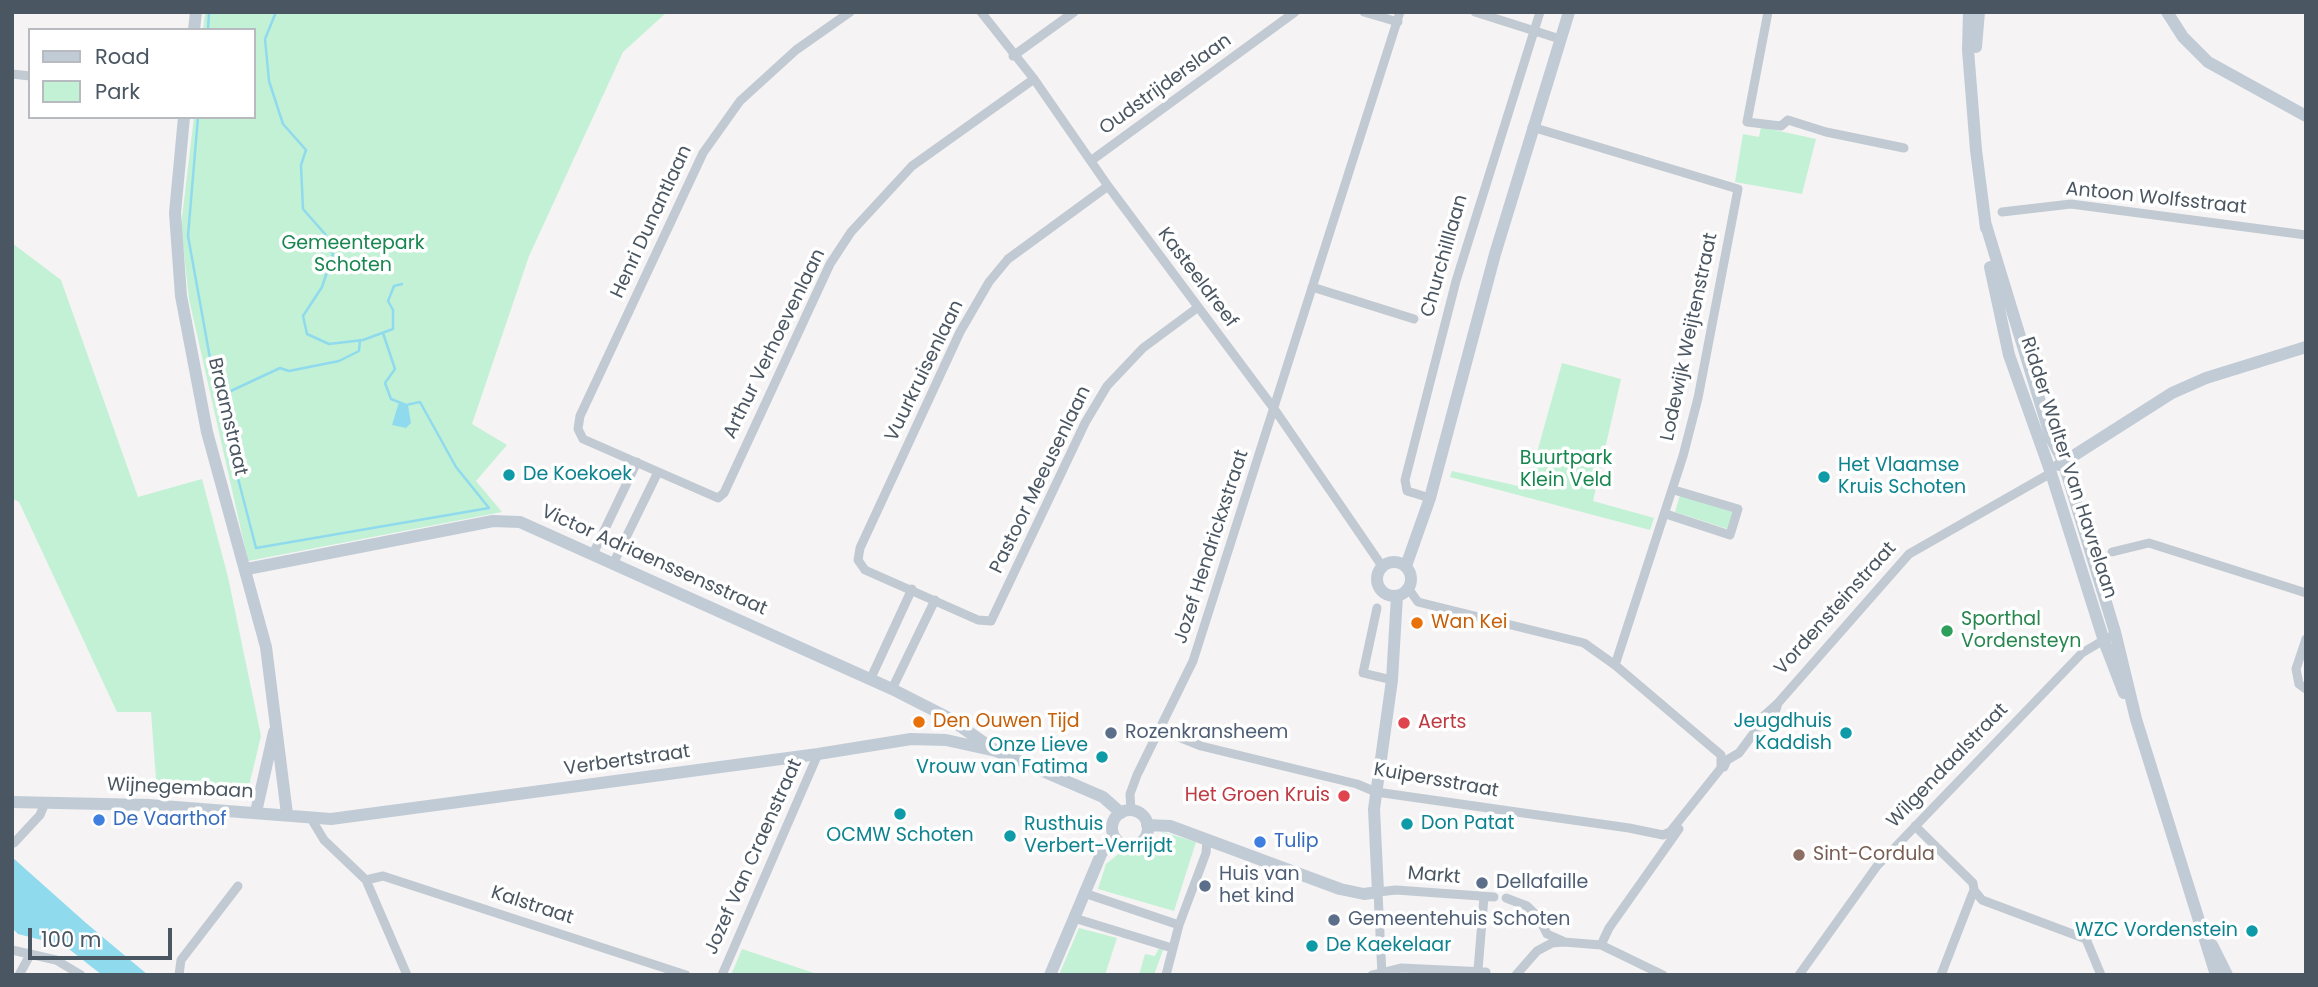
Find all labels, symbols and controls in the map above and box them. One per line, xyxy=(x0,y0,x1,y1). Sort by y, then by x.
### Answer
legend xyxy=(28,28,256,119)
street label: Oudstrijderslaan xyxy=(1096,30,1236,140)
text: Road xyxy=(95,42,150,71)
text: Park xyxy=(95,77,140,106)
street label: Henri Dunantlaan xyxy=(607,142,697,302)
street label: Antoon Wolfsstraat xyxy=(2065,178,2247,220)
street label: Churchilllaan xyxy=(1417,192,1473,320)
street label: Kasteeldreef xyxy=(1152,224,1242,332)
street label: Lodewijk Weijtenstraat xyxy=(1657,231,1723,443)
park label: Gemeentepark Schoten xyxy=(281,233,425,277)
street label: Arthur Verhoevenlaan xyxy=(719,245,831,443)
street label: Vuurkruisenlaan xyxy=(881,297,969,445)
street label: Ridder Walter Van Havrelaan xyxy=(2015,334,2121,602)
street label: Braamstraat xyxy=(202,356,252,478)
street label: Pastoor Meeusenlaan xyxy=(986,383,1096,577)
street label: Jozef Hendrickxstraat xyxy=(1170,447,1254,647)
park label: Buurtpark Klein Veld xyxy=(1520,448,1612,492)
place label: Het Vlaamse Kruis Schoten xyxy=(1838,455,1966,499)
place label: De Koekoek xyxy=(523,464,632,486)
marker: De Koekoek xyxy=(501,467,517,483)
marker: Het Vlaamse Kruis Schoten xyxy=(1816,469,1832,485)
street label: Victor Adriaenssensstraat xyxy=(538,501,770,621)
street label: Vordensteinstraat xyxy=(1770,538,1902,680)
place label: Sporthal Vordensteyn xyxy=(1961,609,2081,653)
place label: Wan Kei xyxy=(1431,612,1507,634)
marker: Wan Kei xyxy=(1409,615,1425,631)
marker: Sporthal Vordensteyn xyxy=(1939,623,1955,639)
street label: Wilgendaalstraat xyxy=(1883,699,2013,833)
place label: Den Ouwen Tijd xyxy=(933,711,1080,733)
place label: Jeugdhuis Kaddish xyxy=(1733,711,1832,755)
place label: Aerts xyxy=(1418,712,1467,734)
marker: Den Ouwen Tijd xyxy=(911,714,927,730)
marker: Aerts xyxy=(1396,715,1412,731)
place label: Rozenkransheem xyxy=(1125,722,1288,744)
marker: Rozenkransheem xyxy=(1103,725,1119,741)
marker: Jeugdhuis Kaddish xyxy=(1838,725,1854,741)
place label: Onze Lieve Vrouw van Fatima xyxy=(916,735,1088,779)
street label: Verbertstraat xyxy=(563,741,691,781)
marker: Onze Lieve Vrouw van Fatima xyxy=(1094,749,1110,765)
street label: Jozef Van Craenstraat xyxy=(700,756,808,958)
street label: Kuipersstraat xyxy=(1372,759,1500,803)
street label: Wijnegembaan xyxy=(106,774,254,804)
place label: Het Groen Kruis xyxy=(1185,785,1330,807)
marker: Het Groen Kruis xyxy=(1336,788,1352,804)
marker: OCMW Schoten xyxy=(892,806,908,822)
place label: De Vaarthof xyxy=(113,809,226,831)
marker: De Vaarthof xyxy=(91,812,107,828)
place label: Don Patat xyxy=(1421,813,1514,835)
place label: Rusthuis Verbert-Verrijdt xyxy=(1024,814,1173,858)
marker: Don Patat xyxy=(1399,816,1415,832)
place label: OCMW Schoten xyxy=(826,825,974,847)
marker: Rusthuis Verbert-Verrijdt xyxy=(1002,828,1018,844)
place label: Tulip xyxy=(1274,831,1319,853)
marker: Tulip xyxy=(1252,834,1268,850)
place label: Sint-Cordula xyxy=(1813,844,1935,866)
marker: Sint-Cordula xyxy=(1791,847,1807,863)
street label: Markt xyxy=(1407,862,1461,890)
place label: Huis van het kind xyxy=(1219,864,1300,908)
place label: Dellafaille xyxy=(1496,872,1588,894)
marker: Dellafaille xyxy=(1474,875,1490,891)
marker: Huis van het kind xyxy=(1197,878,1213,894)
street label: Kalstraat xyxy=(488,882,576,930)
place label: Gemeentehuis Schoten xyxy=(1348,909,1570,931)
marker: Gemeentehuis Schoten xyxy=(1326,912,1342,928)
scale bar xyxy=(32,914,175,958)
place label: WZC Vordenstein xyxy=(2075,920,2238,942)
marker: WZC Vordenstein xyxy=(2244,923,2260,939)
text: 100 m xyxy=(41,925,101,954)
place label: De Kaekelaar xyxy=(1326,935,1451,957)
marker: De Kaekelaar xyxy=(1304,938,1320,954)

